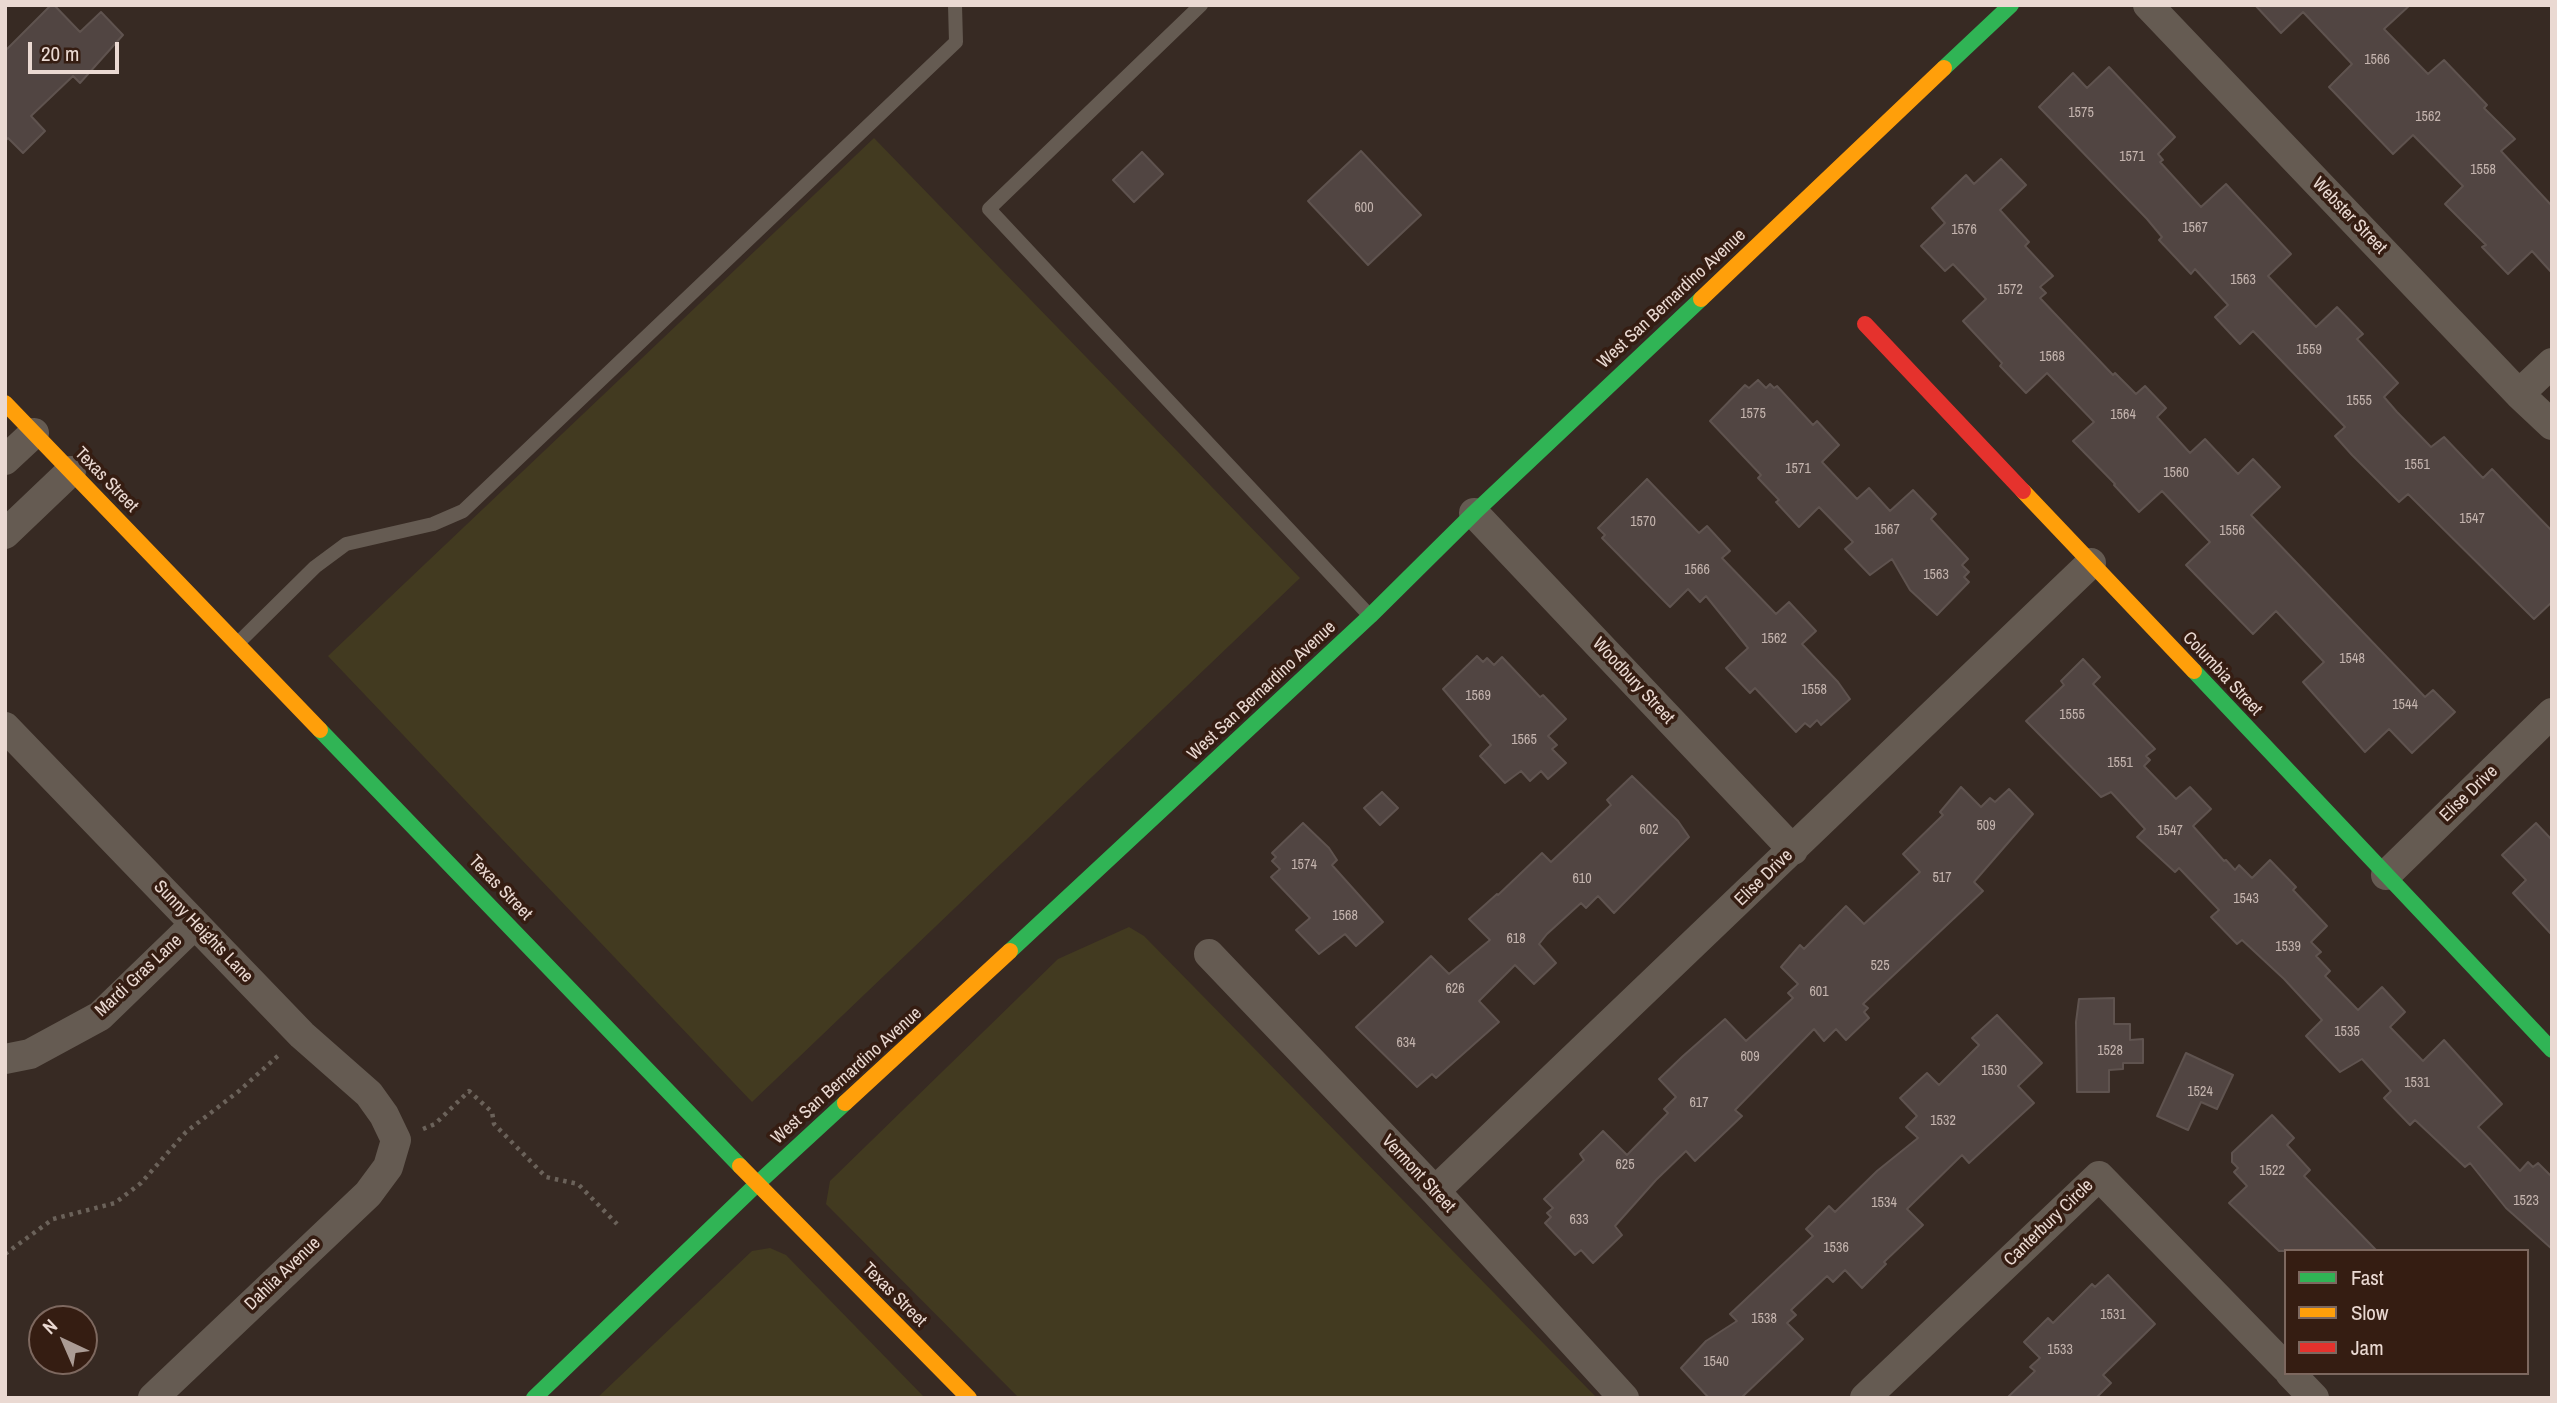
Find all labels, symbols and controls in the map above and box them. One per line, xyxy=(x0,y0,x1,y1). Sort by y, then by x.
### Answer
scale bar xyxy=(32,28,122,72)
text: 20 m xyxy=(41,39,79,68)
house number: 1566 xyxy=(2364,52,2390,68)
house number: 1575 xyxy=(2068,105,2094,121)
house number: 1562 xyxy=(2415,109,2441,125)
house number: 1571 xyxy=(2119,149,2145,165)
house number: 1558 xyxy=(2470,162,2496,178)
street label: Webster Street xyxy=(2307,173,2391,259)
house number: 600 xyxy=(1354,200,1374,216)
house number: 1567 xyxy=(2182,220,2208,236)
house number: 1576 xyxy=(1951,222,1977,238)
street label: West San Bernardino Avenue xyxy=(1593,225,1751,373)
house number: 1563 xyxy=(2230,272,2256,288)
house number: 1572 xyxy=(1997,282,2023,298)
house number: 1559 xyxy=(2296,342,2322,358)
house number: 1568 xyxy=(2039,349,2065,365)
house number: 1555 xyxy=(2346,393,2372,409)
house number: 1575 xyxy=(1740,406,1766,422)
house number: 1564 xyxy=(2110,407,2136,423)
street label: Texas Street xyxy=(70,443,142,517)
house number: 1551 xyxy=(2404,457,2430,473)
house number: 1571 xyxy=(1785,461,1811,477)
house number: 1560 xyxy=(2163,465,2189,481)
house number: 1547 xyxy=(2459,511,2485,527)
house number: 1570 xyxy=(1630,514,1656,530)
house number: 1567 xyxy=(1874,522,1900,538)
house number: 1556 xyxy=(2219,523,2245,539)
house number: 1566 xyxy=(1684,562,1710,578)
house number: 1563 xyxy=(1923,567,1949,583)
street label: West San Bernardino Avenue xyxy=(1183,617,1341,765)
street label: Columbia Street xyxy=(2178,628,2266,720)
house number: 1562 xyxy=(1761,631,1787,647)
street label: Woodbury Street xyxy=(1587,633,1679,729)
house number: 1548 xyxy=(2339,651,2365,667)
house number: 1558 xyxy=(1801,682,1827,698)
house number: 1569 xyxy=(1465,688,1491,704)
house number: 1544 xyxy=(2392,697,2418,713)
house number: 1555 xyxy=(2059,707,2085,723)
house number: 1565 xyxy=(1511,732,1537,748)
house number: 1551 xyxy=(2107,755,2133,771)
street label: Elise Drive xyxy=(2436,761,2502,827)
house number: 509 xyxy=(1976,818,1996,834)
house number: 602 xyxy=(1639,822,1659,838)
house number: 1547 xyxy=(2157,823,2183,839)
street label: Elise Drive xyxy=(1731,845,1797,911)
street label: Texas Street xyxy=(464,851,536,925)
house number: 1574 xyxy=(1291,857,1317,873)
house number: 517 xyxy=(1932,870,1952,886)
house number: 610 xyxy=(1572,871,1592,887)
street label: Sunny Heights Lane xyxy=(149,876,257,988)
house number: 1543 xyxy=(2233,891,2259,907)
house number: 1568 xyxy=(1332,908,1358,924)
street label: Mardi Gras Lane xyxy=(91,930,187,1022)
house number: 618 xyxy=(1506,931,1526,947)
house number: 1539 xyxy=(2275,939,2301,955)
house number: 525 xyxy=(1870,958,1890,974)
house number: 626 xyxy=(1445,981,1465,997)
house number: 601 xyxy=(1809,984,1829,1000)
street label: West San Bernardino Avenue xyxy=(767,1003,927,1149)
house number: 1535 xyxy=(2334,1024,2360,1040)
house number: 634 xyxy=(1396,1035,1416,1051)
house number: 1528 xyxy=(2097,1043,2123,1059)
house number: 609 xyxy=(1740,1049,1760,1065)
house number: 1530 xyxy=(1981,1063,2007,1079)
house number: 1531 xyxy=(2404,1075,2430,1091)
house number: 1524 xyxy=(2187,1084,2213,1100)
house number: 617 xyxy=(1689,1095,1709,1111)
house number: 1532 xyxy=(1930,1113,1956,1129)
street label: Vermont Street xyxy=(1377,1131,1459,1217)
house number: 625 xyxy=(1615,1157,1635,1173)
house number: 1522 xyxy=(2259,1163,2285,1179)
street label: Canterbury Circle xyxy=(2000,1175,2098,1271)
house number: 1523 xyxy=(2513,1193,2539,1209)
house number: 1534 xyxy=(1871,1195,1897,1211)
house number: 633 xyxy=(1569,1212,1589,1228)
street label: Dahlia Avenue xyxy=(241,1233,325,1315)
house number: 1536 xyxy=(1823,1240,1849,1256)
legend xyxy=(2284,1249,2529,1375)
street label: Texas Street xyxy=(857,1258,931,1332)
text: Fast xyxy=(2351,1263,2384,1292)
text: Slow xyxy=(2351,1298,2388,1327)
north arrow xyxy=(28,1305,98,1375)
house number: 1531 xyxy=(2100,1307,2126,1323)
house number: 1538 xyxy=(1751,1311,1777,1327)
text: N xyxy=(37,1313,63,1340)
text: Jam xyxy=(2351,1333,2384,1362)
house number: 1533 xyxy=(2047,1342,2073,1358)
house number: 1540 xyxy=(1703,1354,1729,1370)

